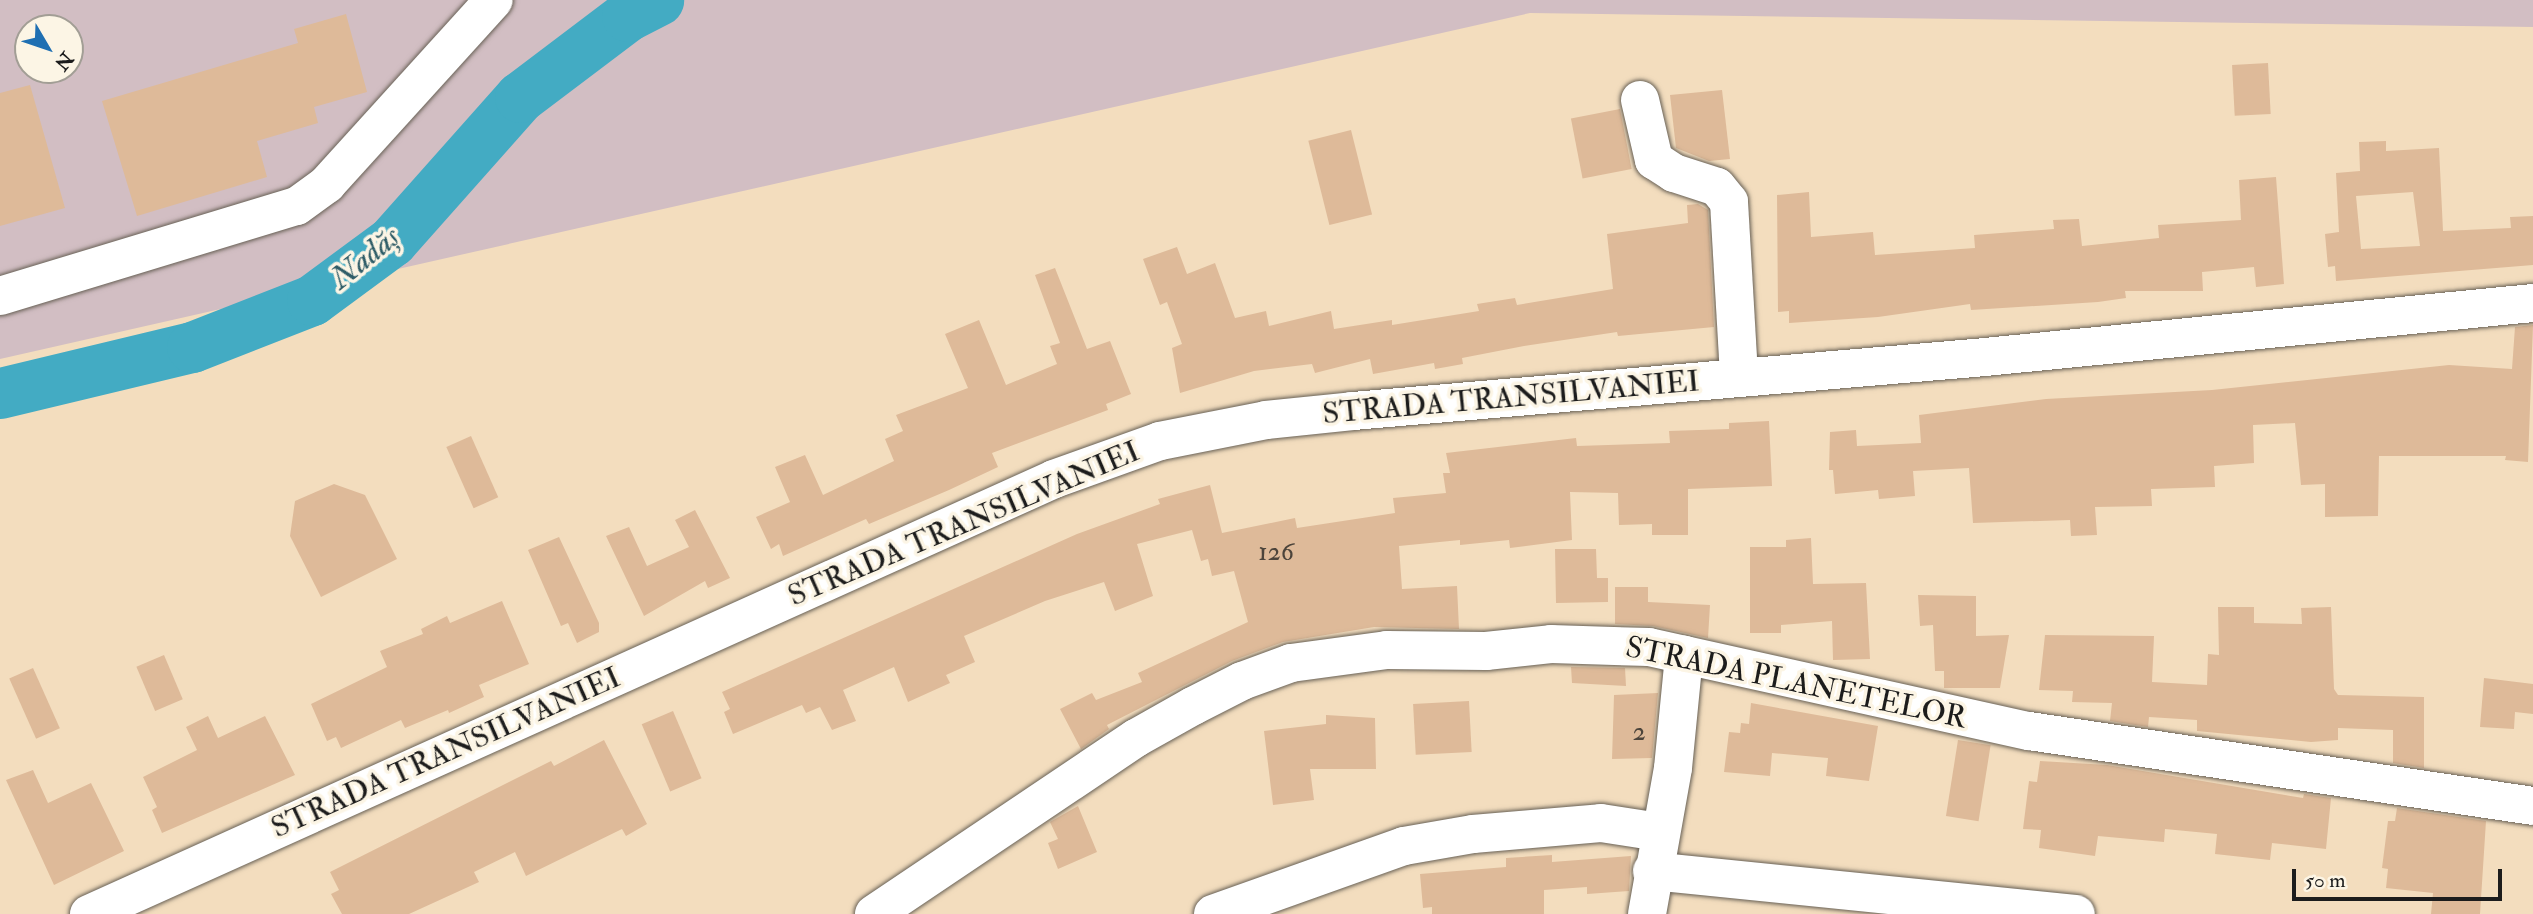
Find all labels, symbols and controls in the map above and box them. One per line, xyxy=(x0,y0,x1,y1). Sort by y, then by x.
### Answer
north arrow xyxy=(14,14,84,84)
text: N xyxy=(49,47,78,75)
water label: Nadăș xyxy=(322,218,408,298)
street label: STRADA TRANSILVANIEI xyxy=(1321,364,1701,432)
street label: STRADA TRANSILVANIEI xyxy=(783,434,1145,614)
house number: 126 xyxy=(1258,537,1294,569)
street label: STRADA PLANETELOR xyxy=(1622,629,1970,737)
street label: STRADA TRANSILVANIEI xyxy=(266,660,626,846)
house number: 2 xyxy=(1632,717,1646,749)
scale bar xyxy=(2295,855,2505,899)
text: 50 m xyxy=(2305,867,2346,894)

